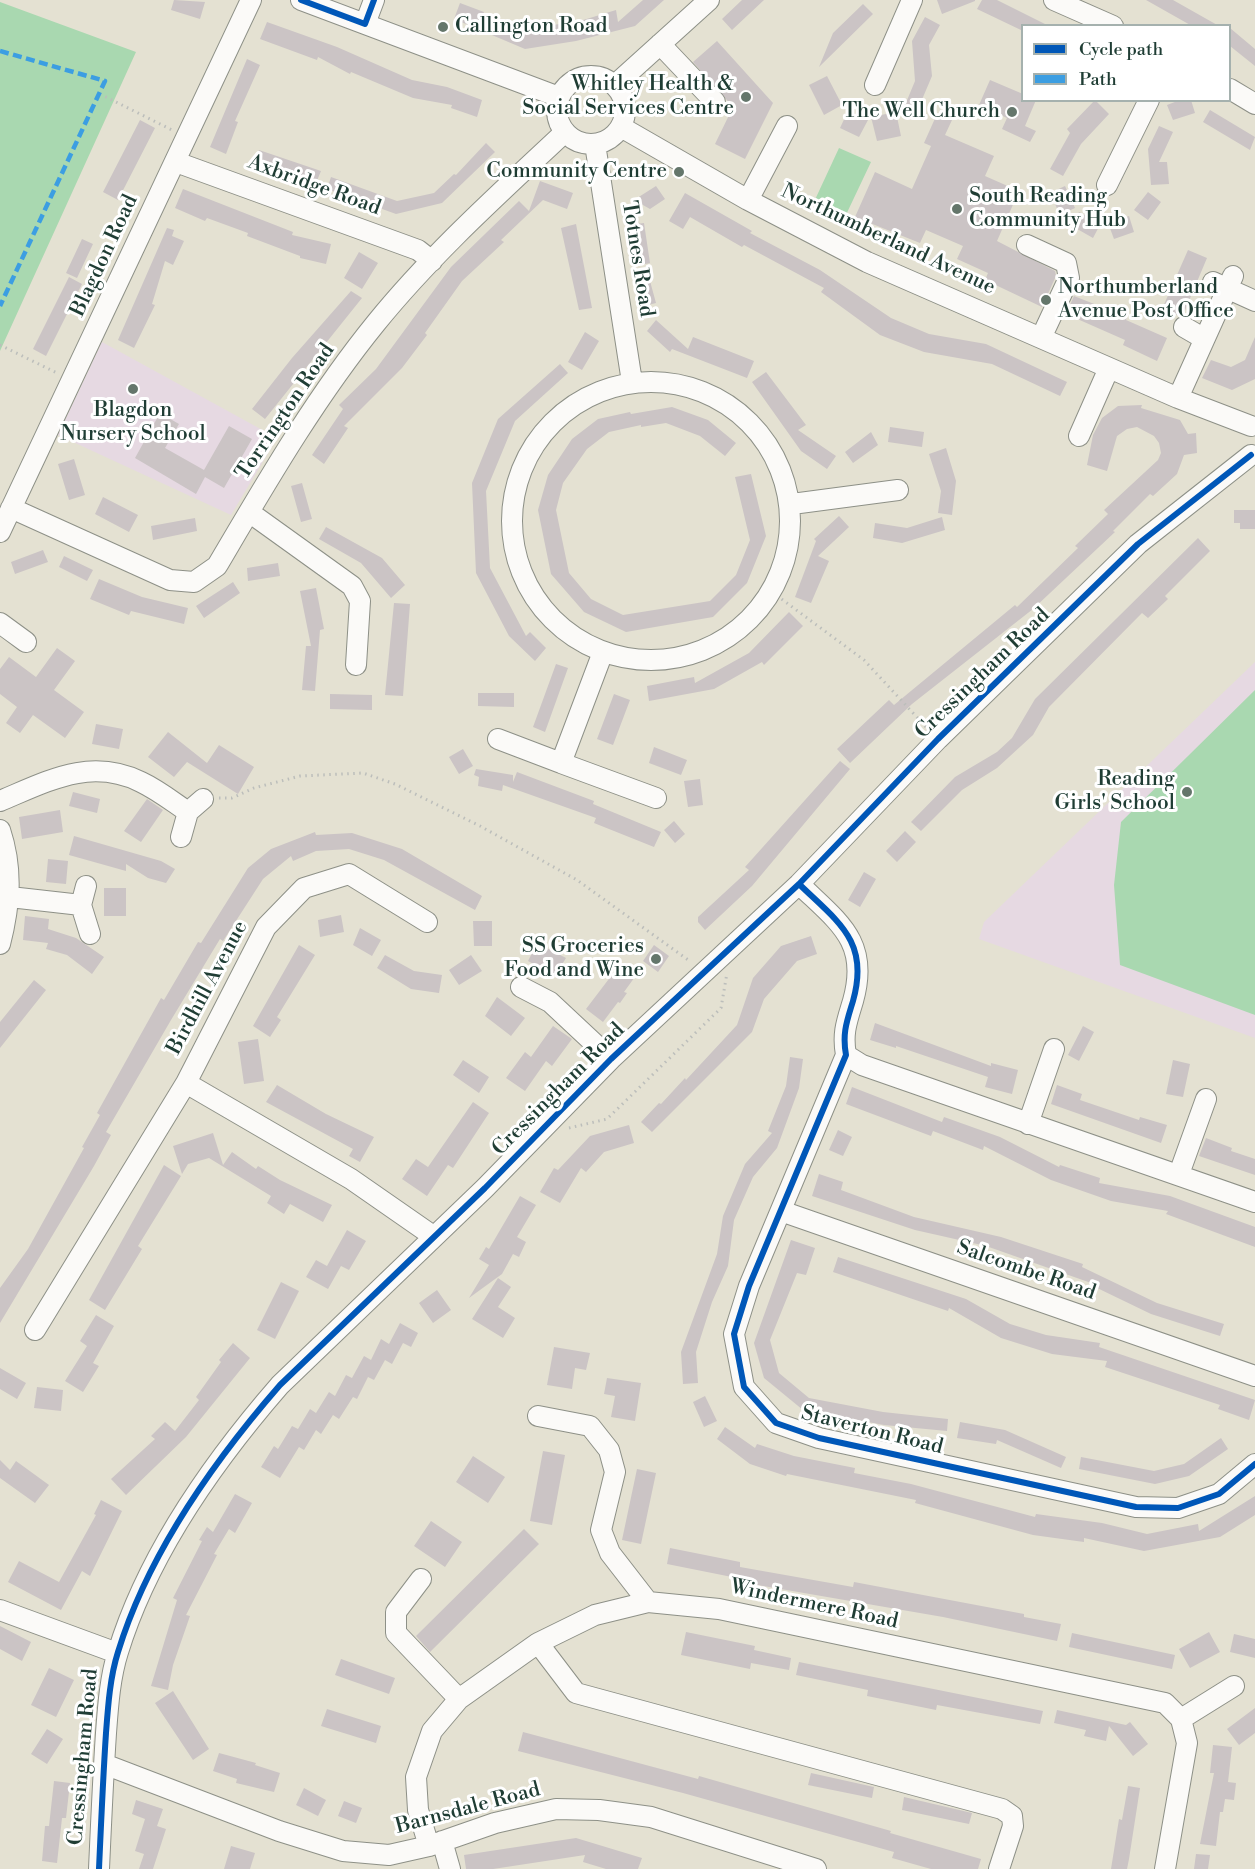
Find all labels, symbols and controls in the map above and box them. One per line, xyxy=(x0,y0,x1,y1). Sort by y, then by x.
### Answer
place label: Callington Road xyxy=(455,14,607,40)
marker: Callington Road xyxy=(436,20,450,34)
legend xyxy=(1021,24,1231,102)
text: Cycle path xyxy=(1079,38,1163,61)
text: Path xyxy=(1079,68,1117,91)
place label: Whitley Health & Social Services Centre xyxy=(522,72,734,122)
marker: Whitley Health & Social Services Centre xyxy=(739,90,753,104)
place label: The Well Church xyxy=(842,99,1000,125)
marker: The Well Church xyxy=(1005,105,1019,119)
street label: Axbridge Road xyxy=(244,150,384,222)
place label: Community Centre xyxy=(486,159,667,185)
marker: Community Centre xyxy=(672,165,686,179)
street label: Northumberland Avenue xyxy=(777,179,999,301)
place label: South Reading Community Hub xyxy=(969,184,1126,234)
street label: Blagdon Road xyxy=(66,191,144,321)
street label: Totnes Road xyxy=(615,199,659,319)
marker: South Reading Community Hub xyxy=(950,202,964,216)
place label: Northumberland Avenue Post Office xyxy=(1058,275,1234,325)
marker: Northumberland Avenue Post Office xyxy=(1039,293,1053,307)
street label: Torrington Road xyxy=(231,339,341,485)
marker: Blagdon Nursery School xyxy=(126,382,140,396)
place label: Blagdon Nursery School xyxy=(60,398,206,448)
street label: Cressingham Road xyxy=(911,603,1055,745)
place label: Reading Girls' School xyxy=(1055,767,1175,817)
marker: Reading Girls' School xyxy=(1180,785,1194,799)
street label: Birdhill Avenue xyxy=(162,917,254,1059)
place label: SS Groceries Food and Wine xyxy=(504,934,644,984)
marker: SS Groceries Food and Wine xyxy=(649,952,663,966)
street label: Cressingham Road xyxy=(487,1018,631,1162)
street label: Salcombe Road xyxy=(953,1235,1099,1307)
street label: Staverton Road xyxy=(799,1401,945,1461)
street label: Windermere Road xyxy=(728,1575,900,1635)
street label: Cressingham Road xyxy=(64,1668,104,1846)
street label: Barnsdale Road xyxy=(393,1778,543,1840)

